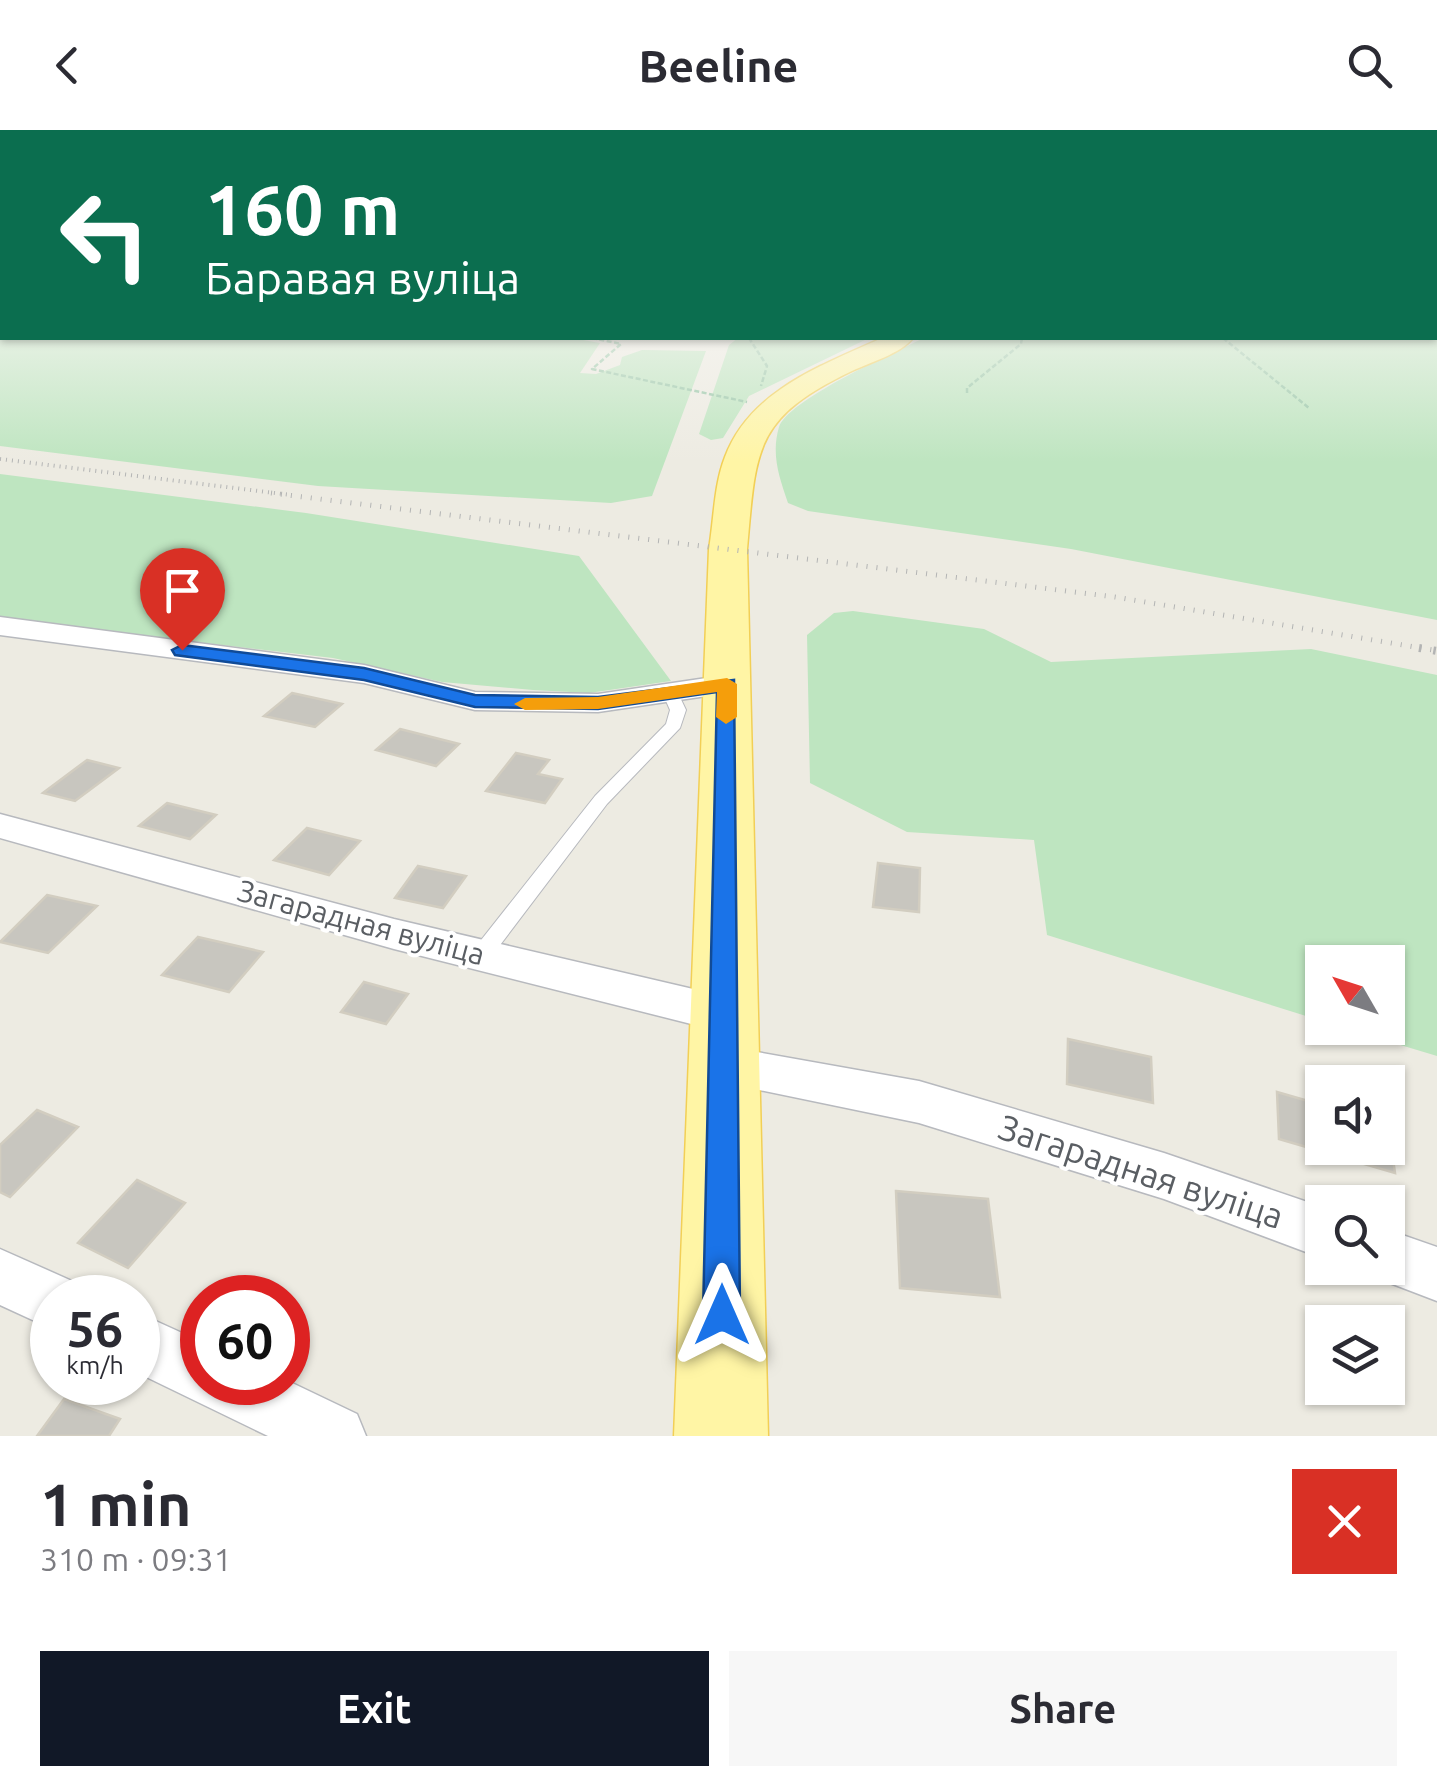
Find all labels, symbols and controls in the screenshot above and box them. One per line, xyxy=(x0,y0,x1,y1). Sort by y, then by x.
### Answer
icon: back xyxy=(40,38,95,93)
icon: search xyxy=(1342,38,1397,93)
text: Beeline xyxy=(638,40,799,91)
icon: left xyxy=(40,170,170,300)
text: 160 m xyxy=(205,170,400,248)
text: Баравая вуліца xyxy=(205,252,520,303)
pin xyxy=(140,548,225,651)
icon: arrive xyxy=(155,563,210,618)
street label: Загарадная вуліца xyxy=(234,873,489,971)
north arrow xyxy=(1305,945,1405,1045)
map controls xyxy=(1305,945,1405,1405)
button: sound xyxy=(1305,1065,1405,1165)
street label: Загарадная вуліца xyxy=(994,1106,1289,1236)
button: search xyxy=(1305,1185,1405,1285)
position arrow xyxy=(670,1263,774,1367)
speed limit sign: 60 xyxy=(180,1275,310,1405)
text: 56 xyxy=(67,1300,123,1356)
button: layers xyxy=(1305,1305,1405,1405)
text: km/h xyxy=(66,1351,124,1379)
button: close xyxy=(1292,1469,1397,1574)
text: 1 min xyxy=(40,1470,192,1537)
text: 310 m · 09:31 xyxy=(40,1541,232,1577)
button: Exit xyxy=(40,1651,709,1766)
button: Share xyxy=(729,1651,1397,1766)

